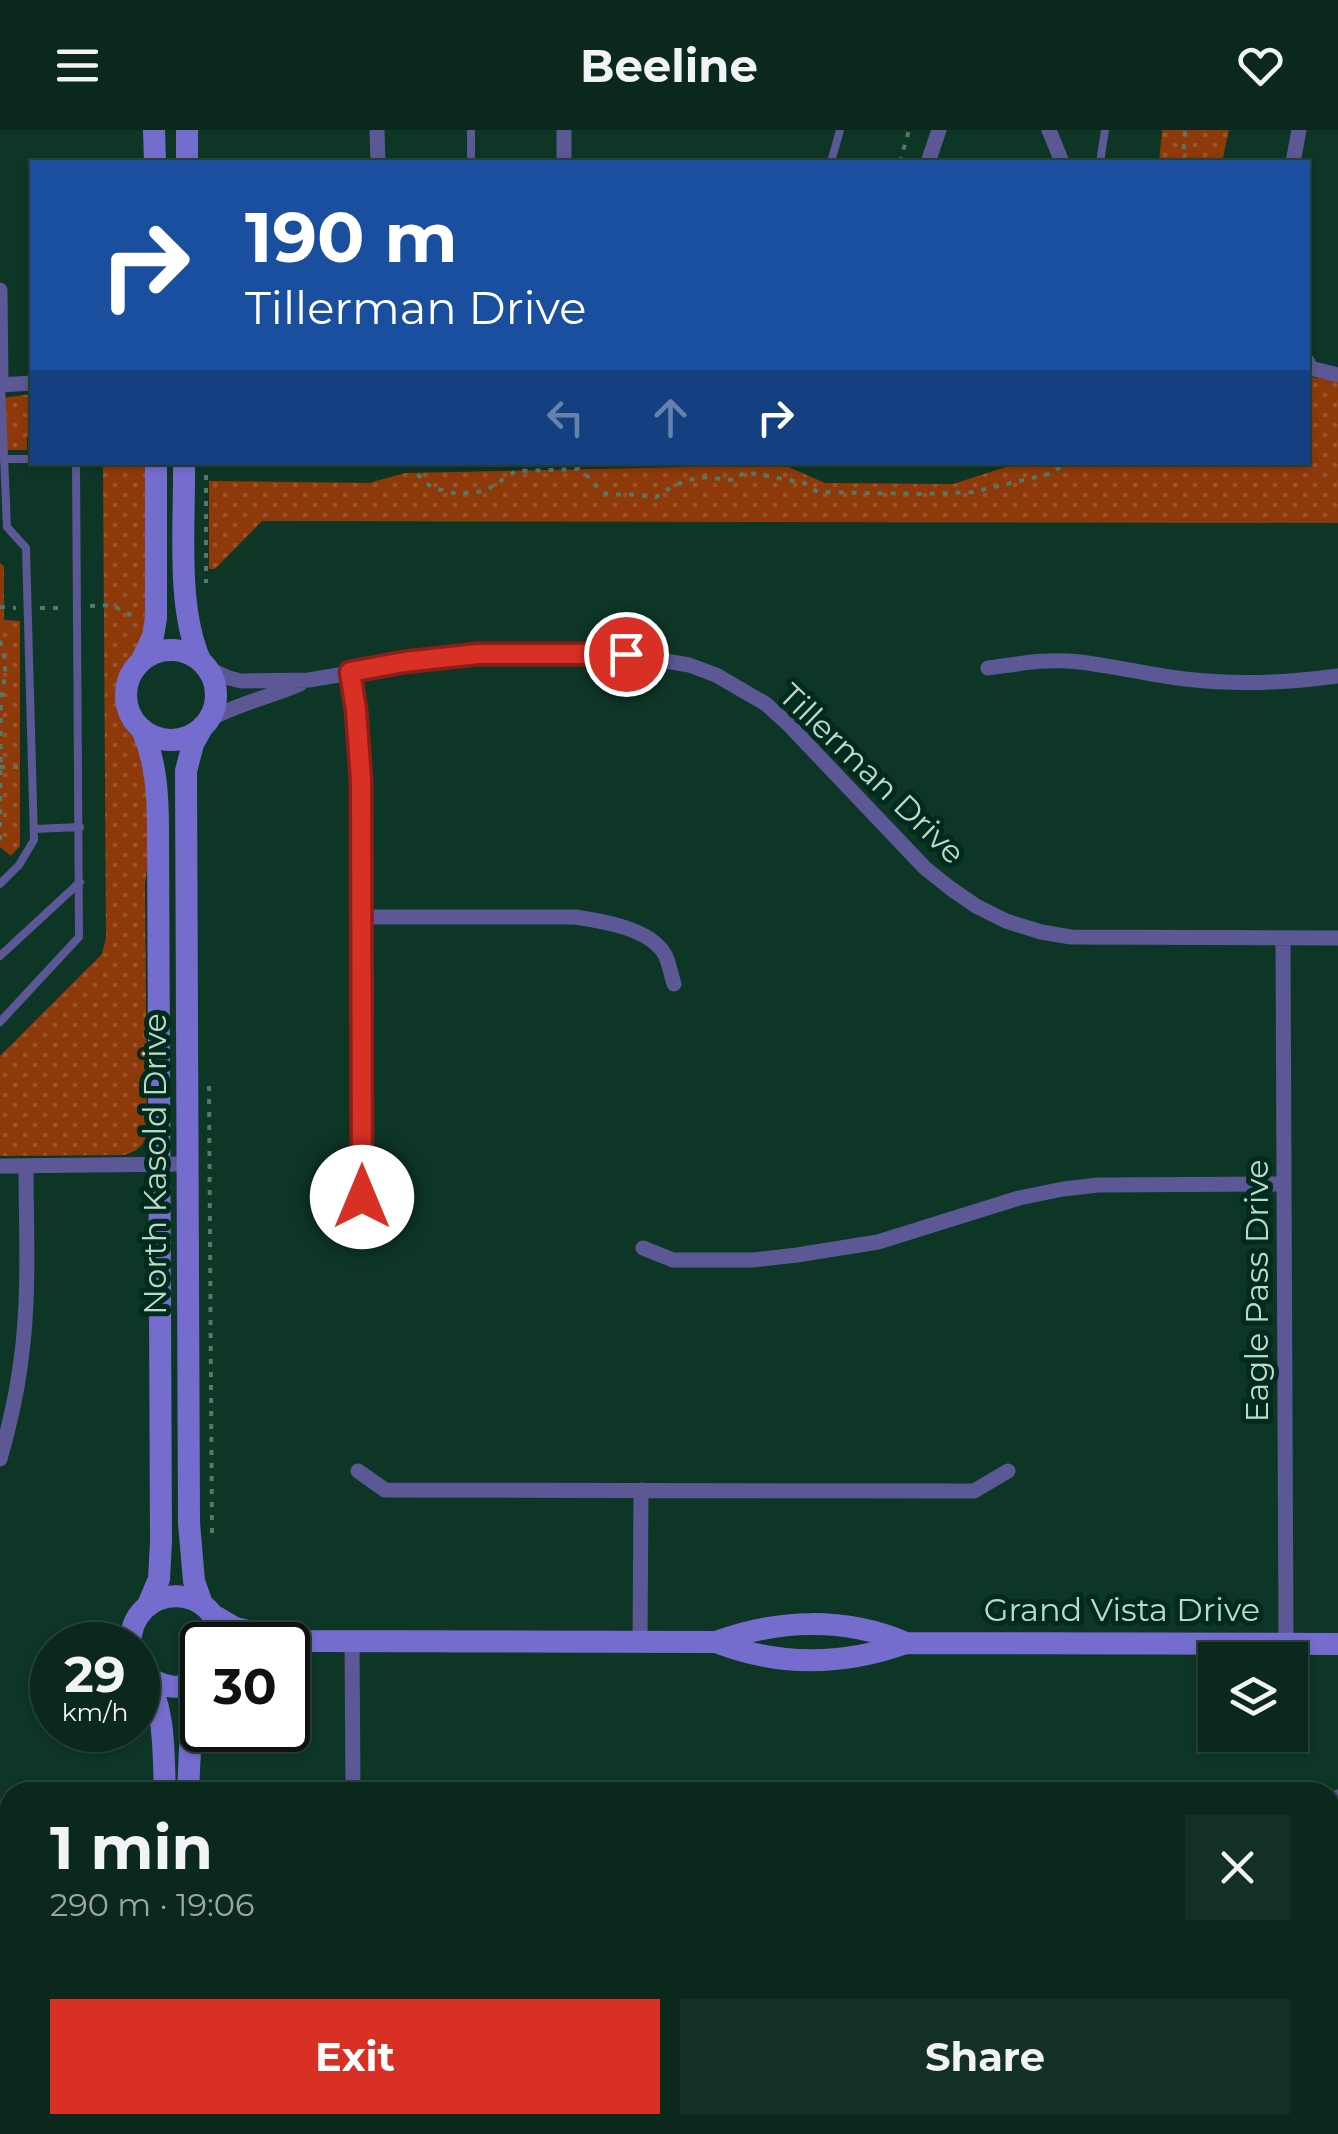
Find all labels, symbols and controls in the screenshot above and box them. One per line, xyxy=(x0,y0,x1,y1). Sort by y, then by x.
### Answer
icon: menu xyxy=(50,38,105,93)
text: Beeline xyxy=(580,38,758,93)
icon: heart xyxy=(1233,38,1288,93)
text: 190 m xyxy=(245,194,458,280)
icon: right xyxy=(80,200,210,330)
text: Tillerman Drive xyxy=(245,280,586,335)
icon: left xyxy=(538,390,593,445)
icon: ahead xyxy=(643,390,698,445)
icon: right xyxy=(748,390,803,445)
pin xyxy=(584,612,669,697)
icon: arrive xyxy=(599,627,654,682)
street label: Tillerman Drive xyxy=(771,675,973,872)
street label: North Kasold Drive xyxy=(135,1013,174,1315)
position arrow xyxy=(310,1145,414,1249)
street label: Eagle Pass Drive xyxy=(1237,1159,1276,1423)
street label: Grand Vista Drive xyxy=(984,1590,1260,1629)
speed limit sign: 30 xyxy=(180,1622,310,1752)
map controls xyxy=(1198,1642,1308,1752)
button: layers xyxy=(1198,1642,1308,1752)
text: 29 xyxy=(64,1644,126,1705)
text: km/h xyxy=(62,1697,128,1727)
text: 1 min xyxy=(50,1811,213,1884)
button: close xyxy=(1185,1815,1290,1920)
text: 290 m · 19:06 xyxy=(50,1885,255,1924)
button: Exit xyxy=(50,1999,660,2114)
button: Share xyxy=(680,1999,1290,2114)

